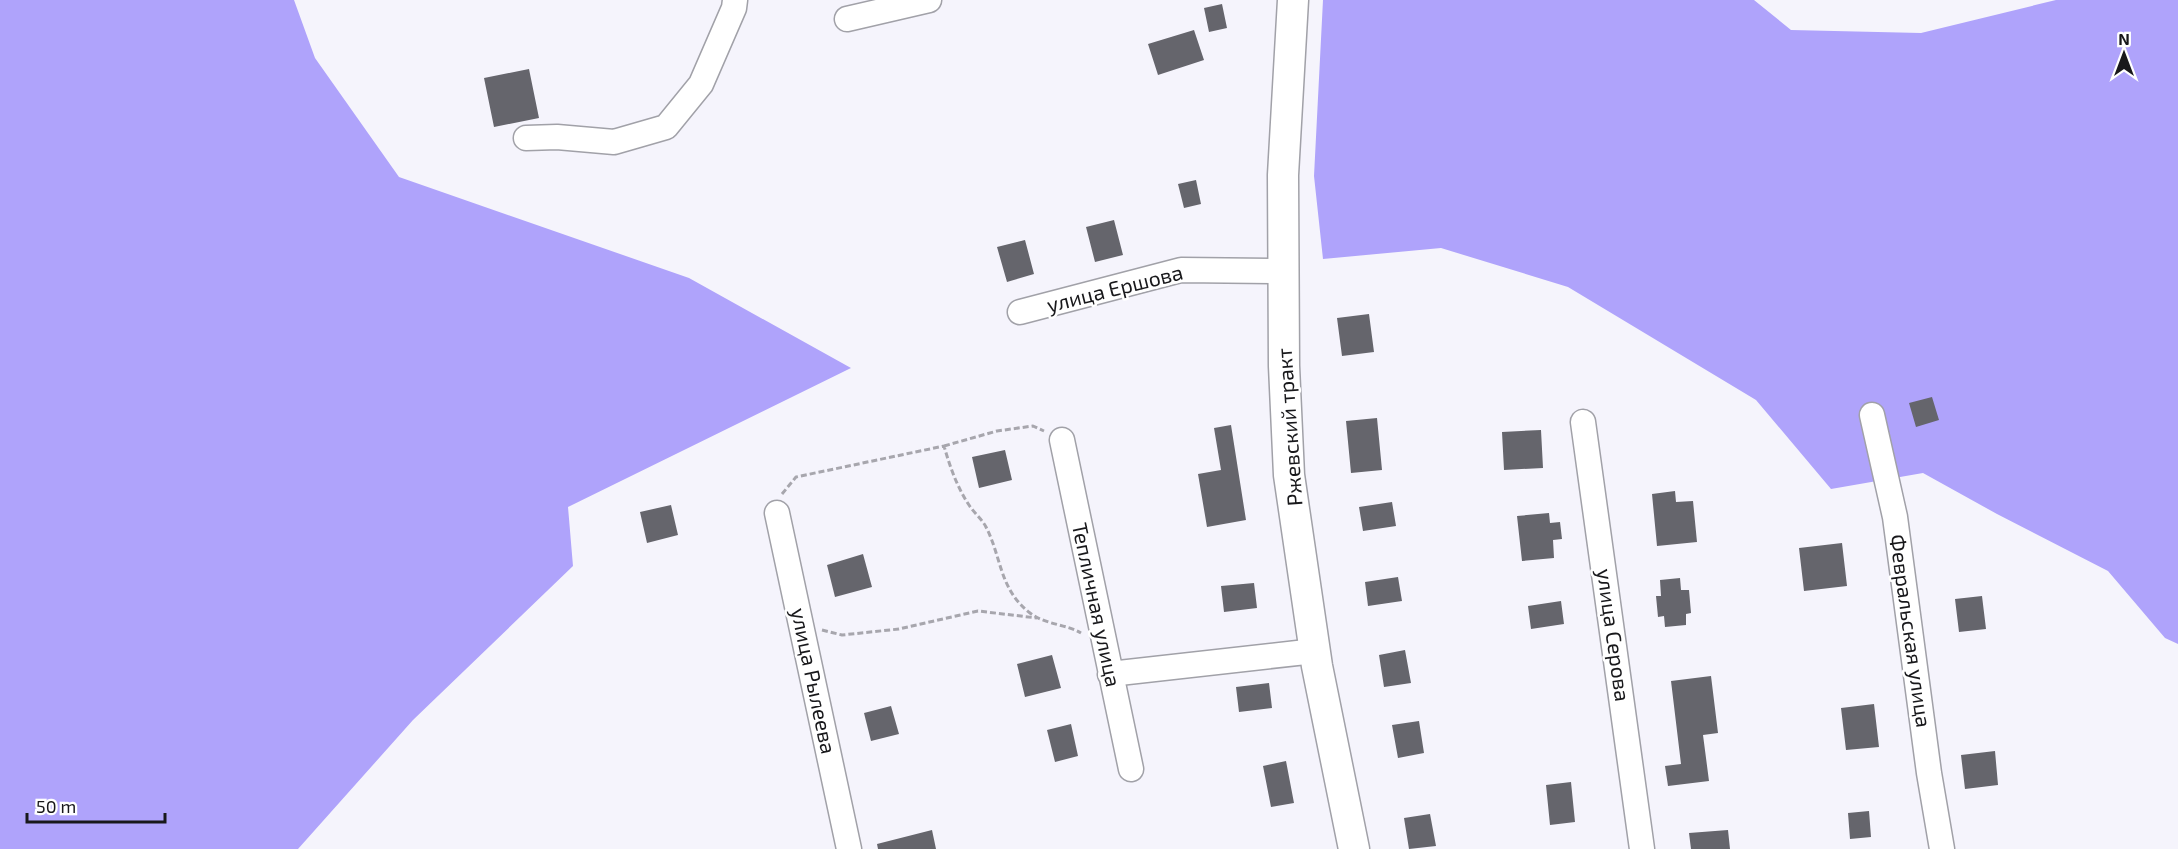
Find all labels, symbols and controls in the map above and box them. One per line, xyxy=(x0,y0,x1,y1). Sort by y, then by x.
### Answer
north arrow xyxy=(2094,24,2154,84)
text: N xyxy=(2118,29,2130,48)
street label: улица Ершова xyxy=(1044,259,1186,318)
street label: Ржевский тракт xyxy=(1271,347,1306,507)
street label: Тепличная улица xyxy=(1067,520,1127,689)
street label: Февральская улица xyxy=(1885,533,1937,729)
street label: улица Серова xyxy=(1592,567,1636,703)
street label: улица Рылеева xyxy=(786,605,842,756)
scale bar xyxy=(27,786,165,824)
text: 50 m xyxy=(36,795,76,817)

